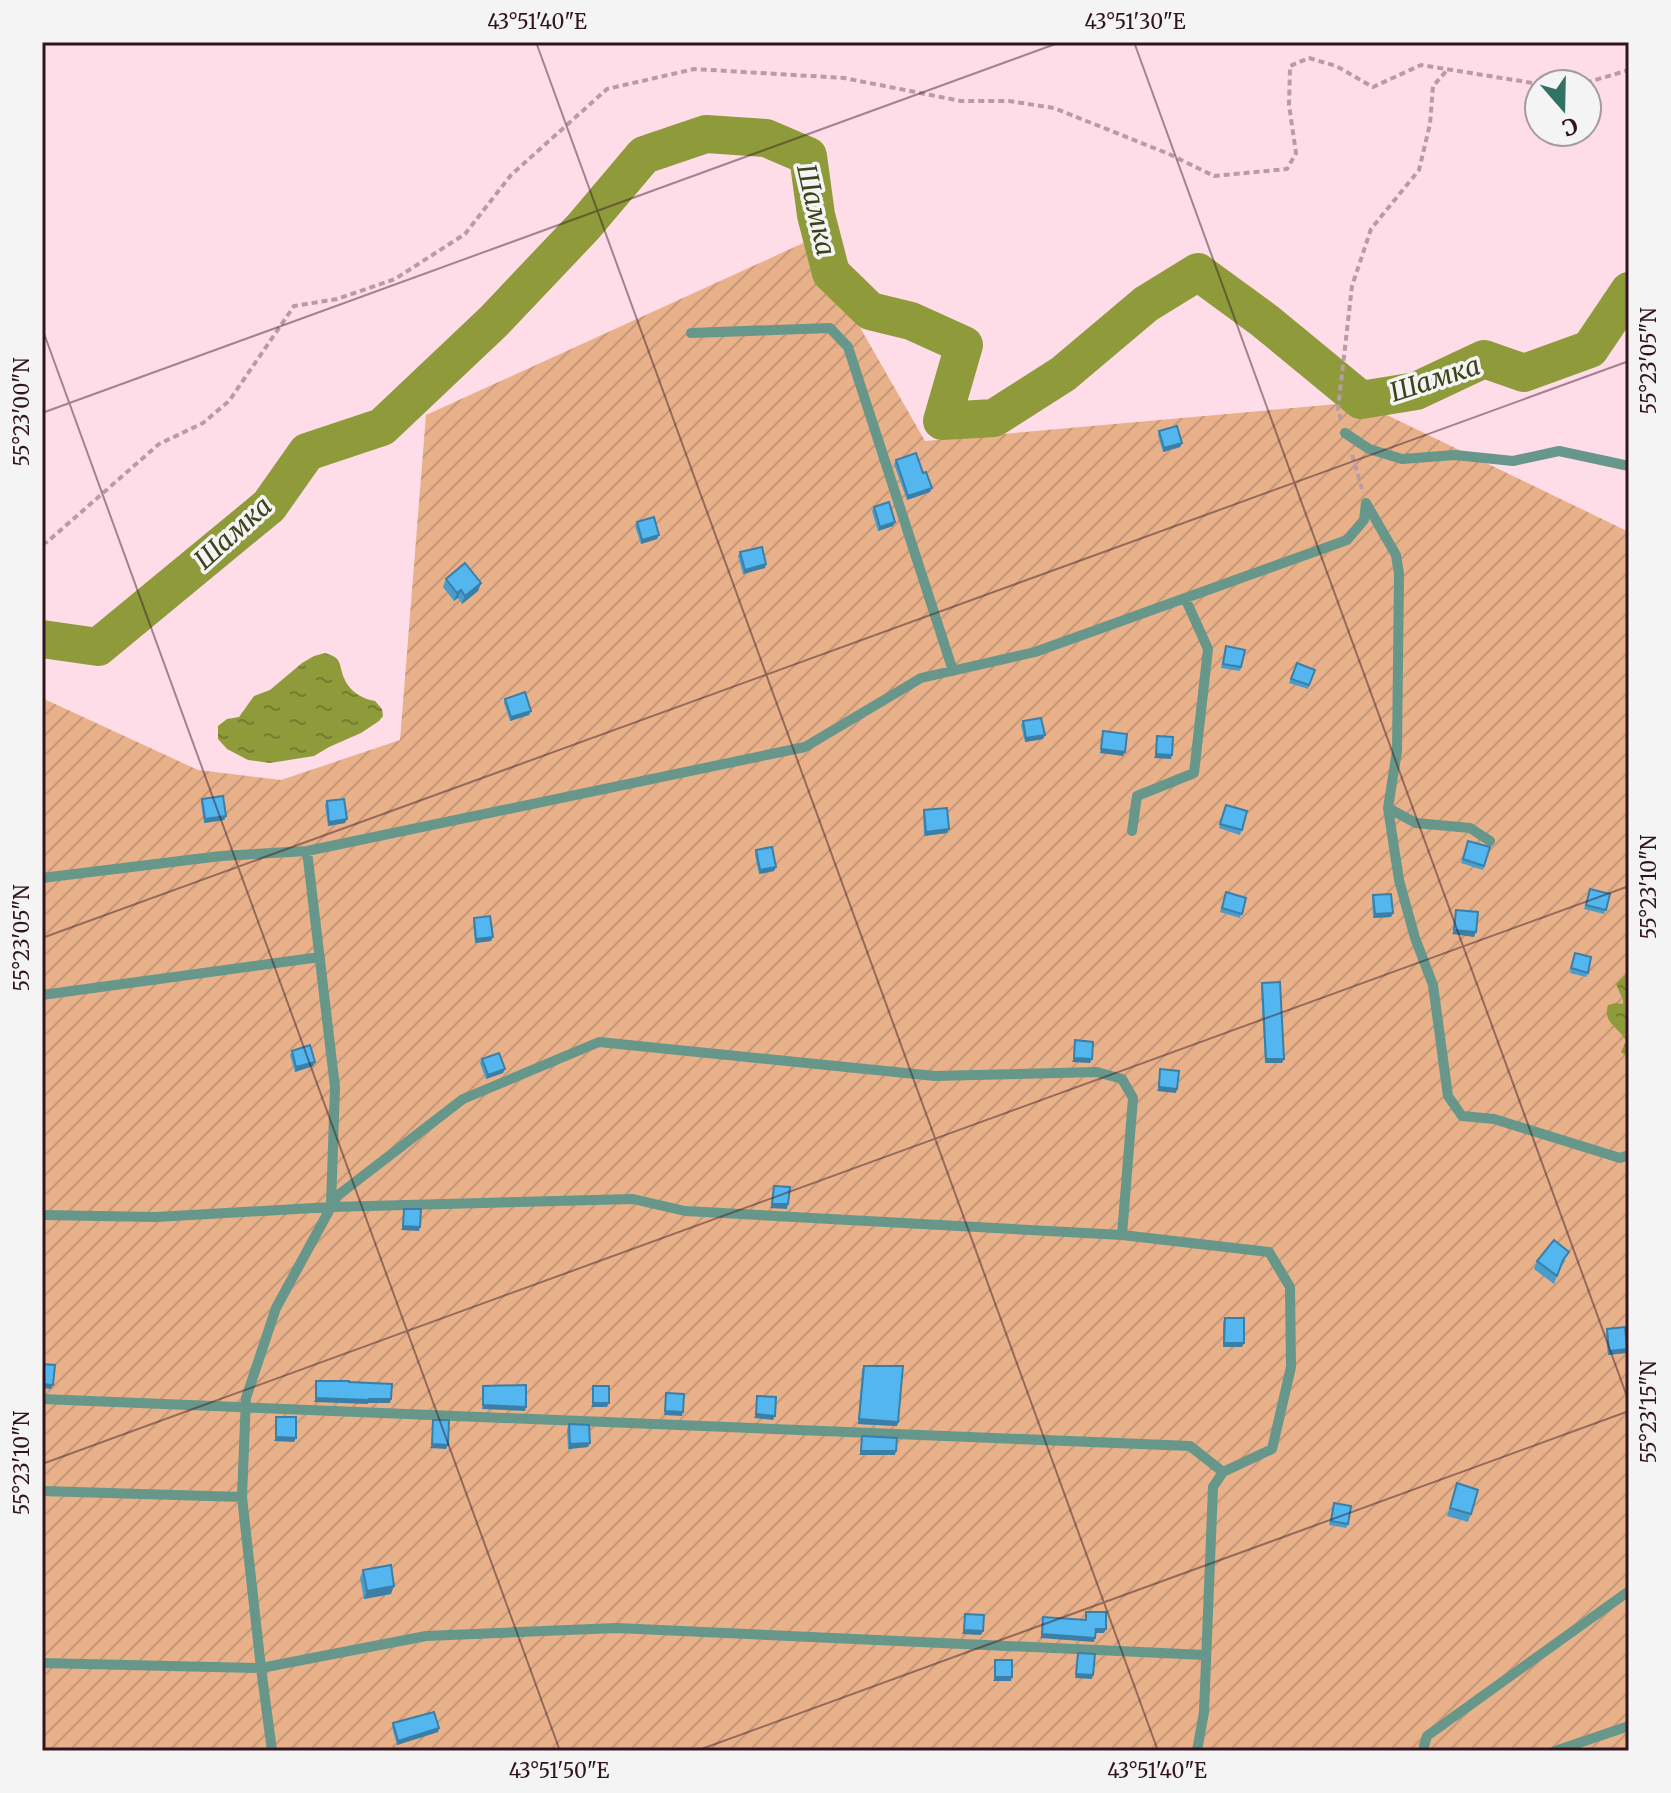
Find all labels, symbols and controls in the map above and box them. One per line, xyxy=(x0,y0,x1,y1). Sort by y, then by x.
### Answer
text: 43°51'40"E xyxy=(487,9,587,34)
text: 43°51'30"E xyxy=(1085,9,1186,34)
north arrow xyxy=(1523,68,1603,148)
text: С xyxy=(1558,111,1581,142)
water label: Шамка xyxy=(790,161,843,259)
text: 55°23'05"N xyxy=(1636,307,1661,414)
water label: Шамка xyxy=(1386,348,1484,409)
text: 55°23'00"N xyxy=(9,357,34,467)
water label: Шамка xyxy=(187,489,278,576)
text: 55°23'10"N xyxy=(1636,834,1661,939)
text: 55°23'05"N xyxy=(9,884,34,991)
text: 55°23'15"N xyxy=(1636,1360,1661,1464)
text: 55°23'10"N xyxy=(9,1410,34,1515)
text: 43°51'50"E xyxy=(509,1758,610,1783)
text: 43°51'40"E xyxy=(1107,1758,1207,1783)

